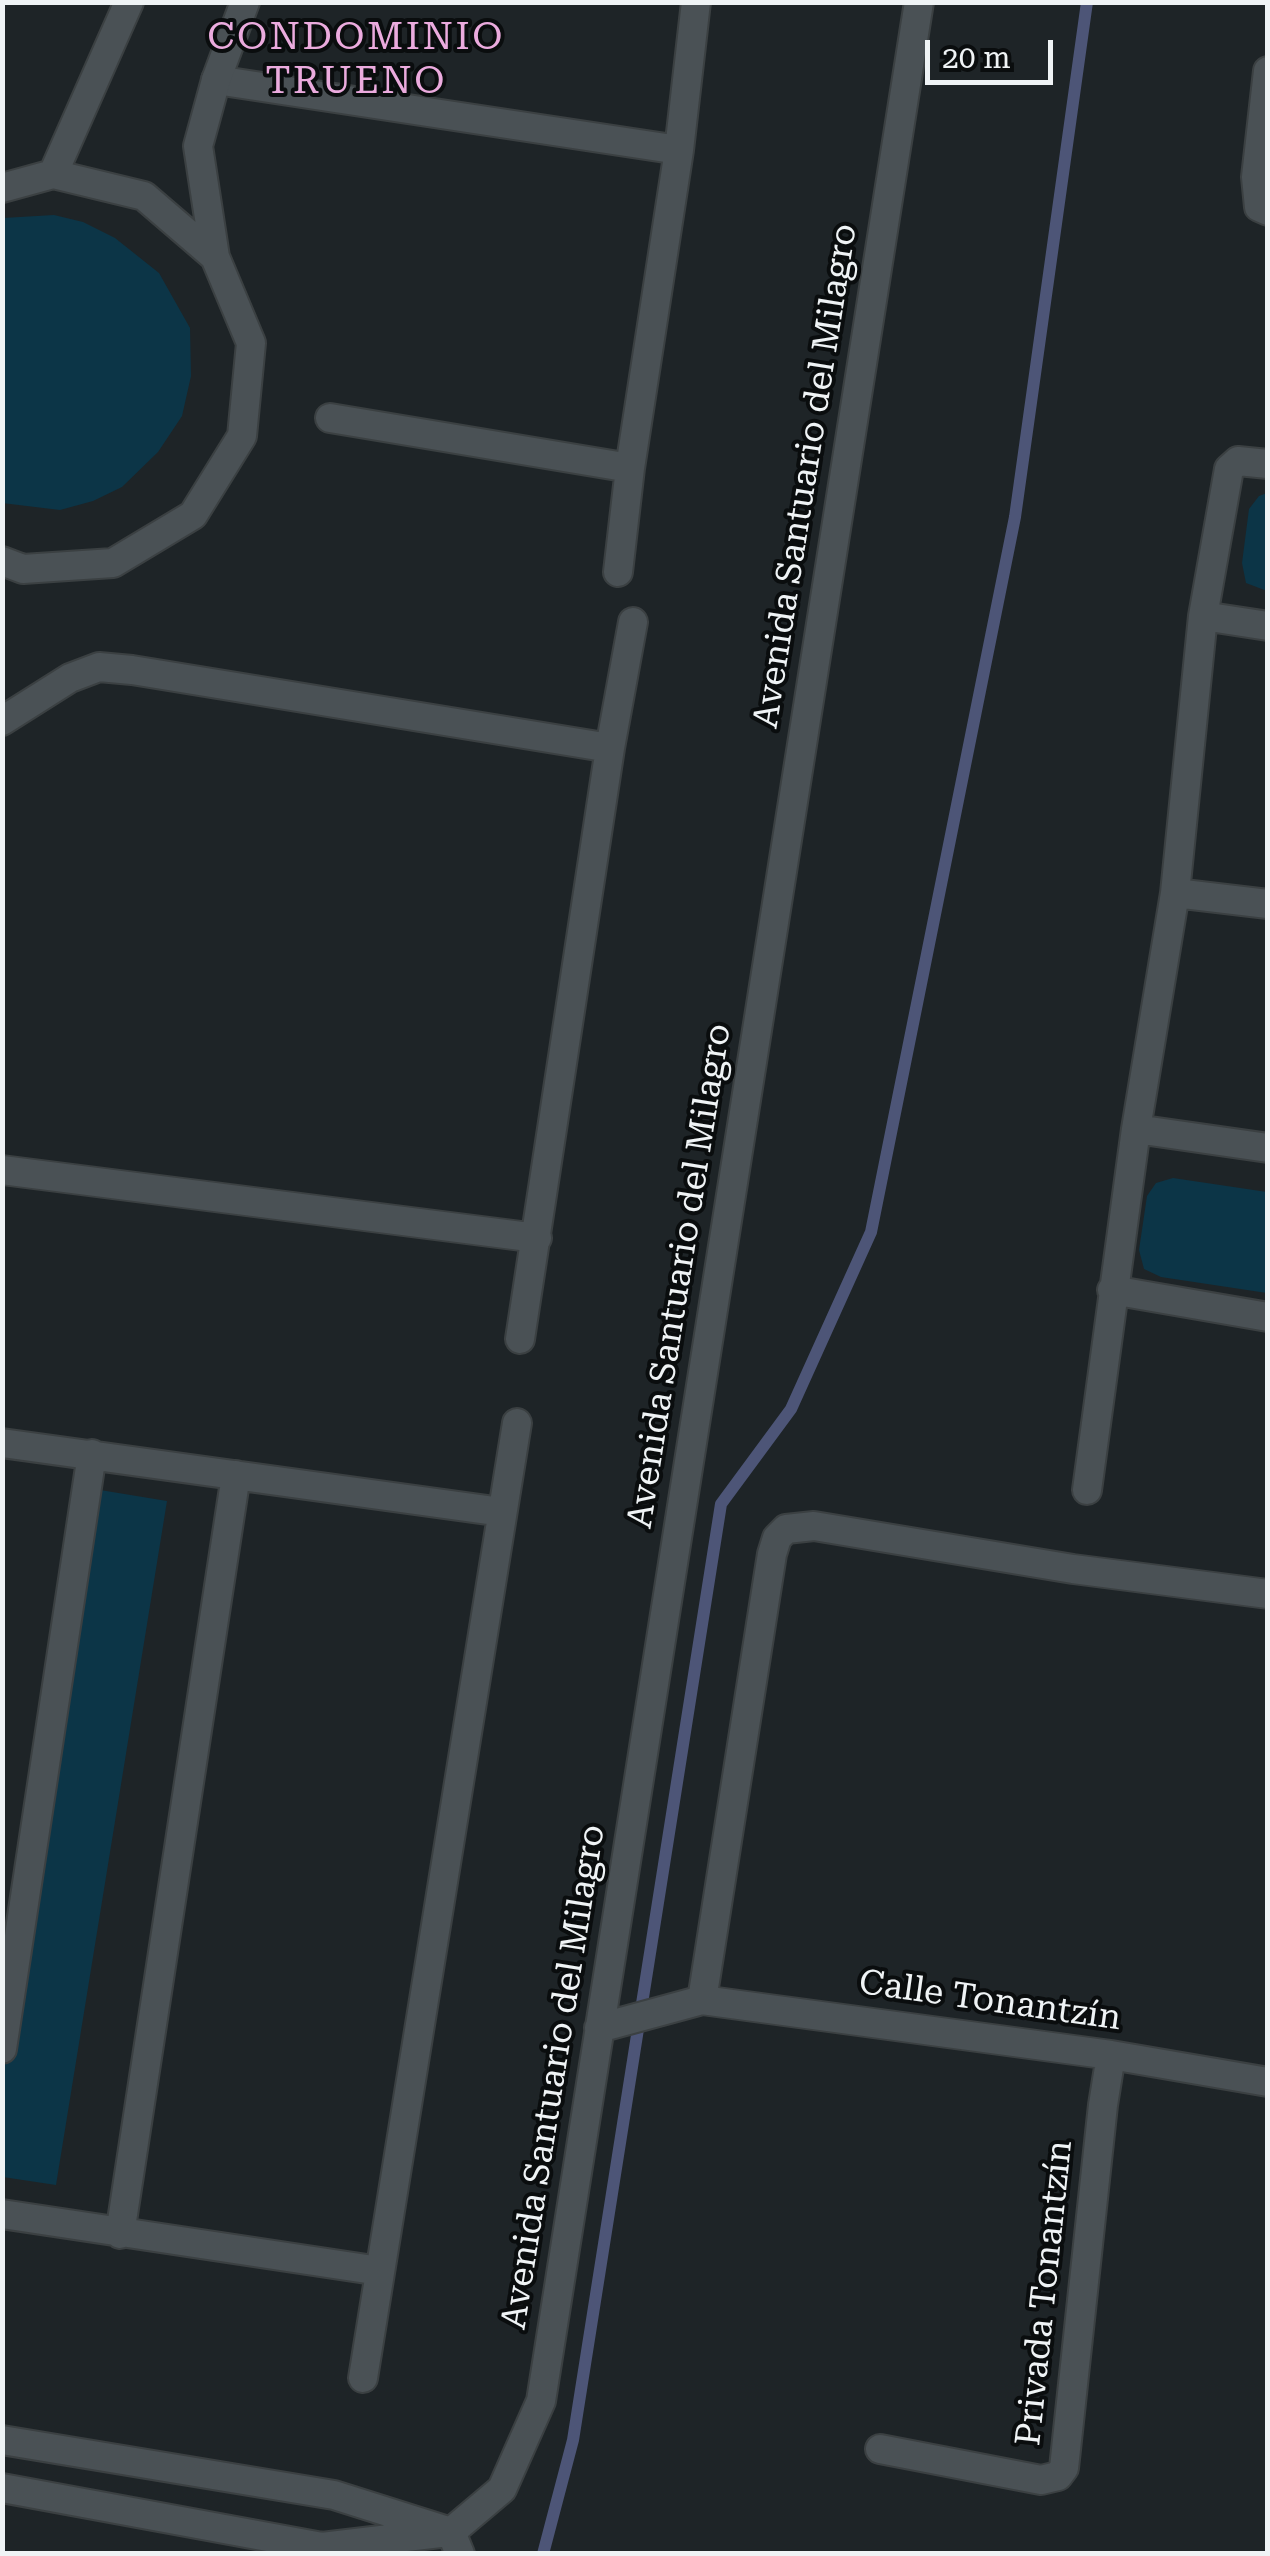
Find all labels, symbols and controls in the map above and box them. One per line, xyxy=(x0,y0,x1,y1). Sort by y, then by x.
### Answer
district label: CONDOMINIO TRUENO xyxy=(207,15,505,104)
scale bar xyxy=(930,20,1058,82)
text: 20 m xyxy=(942,40,1011,75)
street label: Avenida Santuario del Milagro xyxy=(745,221,867,731)
street label: Avenida Santuario del Milagro xyxy=(619,1021,741,1531)
street label: Avenida Santuario del Milagro xyxy=(493,1822,615,2332)
street label: Calle Tonantzín xyxy=(856,1962,1124,2040)
street label: Privada Tonantzín xyxy=(1008,2138,1082,2448)

